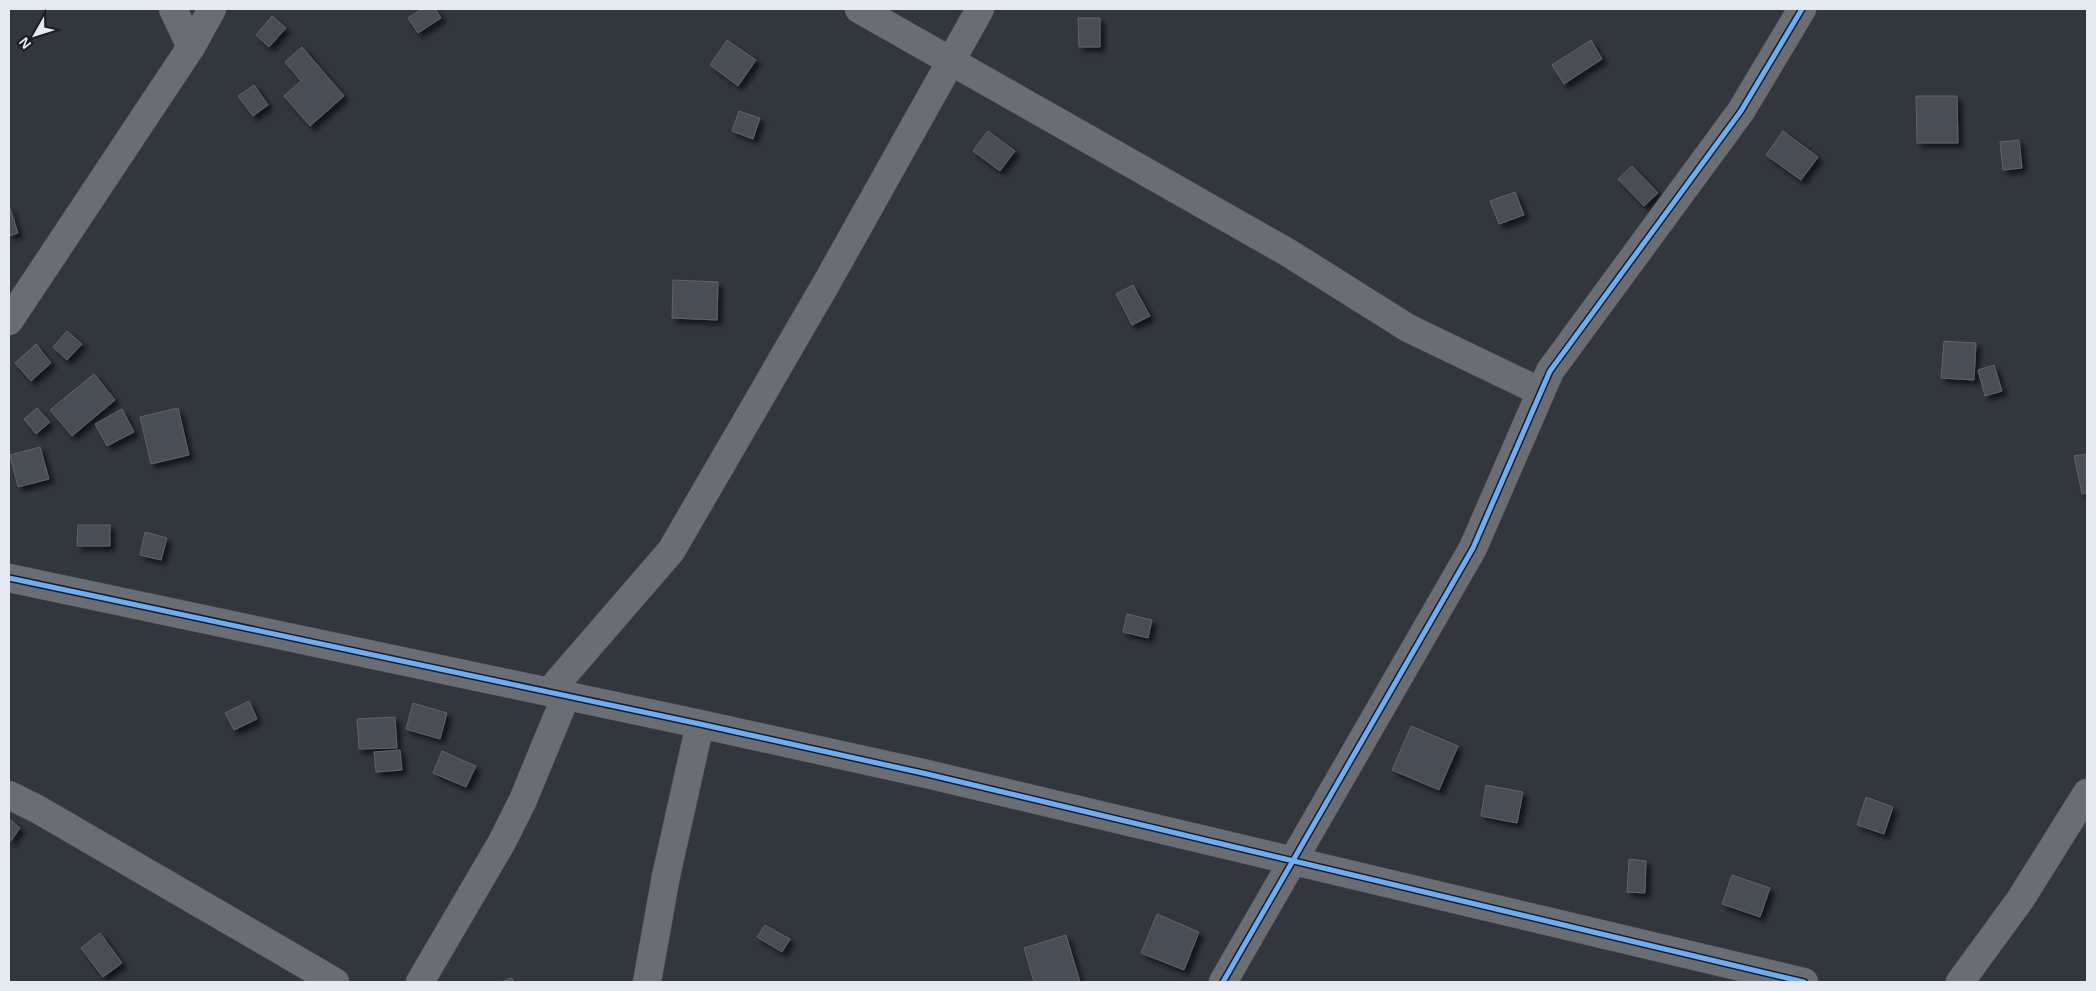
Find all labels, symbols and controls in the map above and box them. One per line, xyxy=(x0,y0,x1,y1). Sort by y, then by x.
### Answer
north arrow xyxy=(10,10,60,60)
text: N xyxy=(15,34,34,52)

